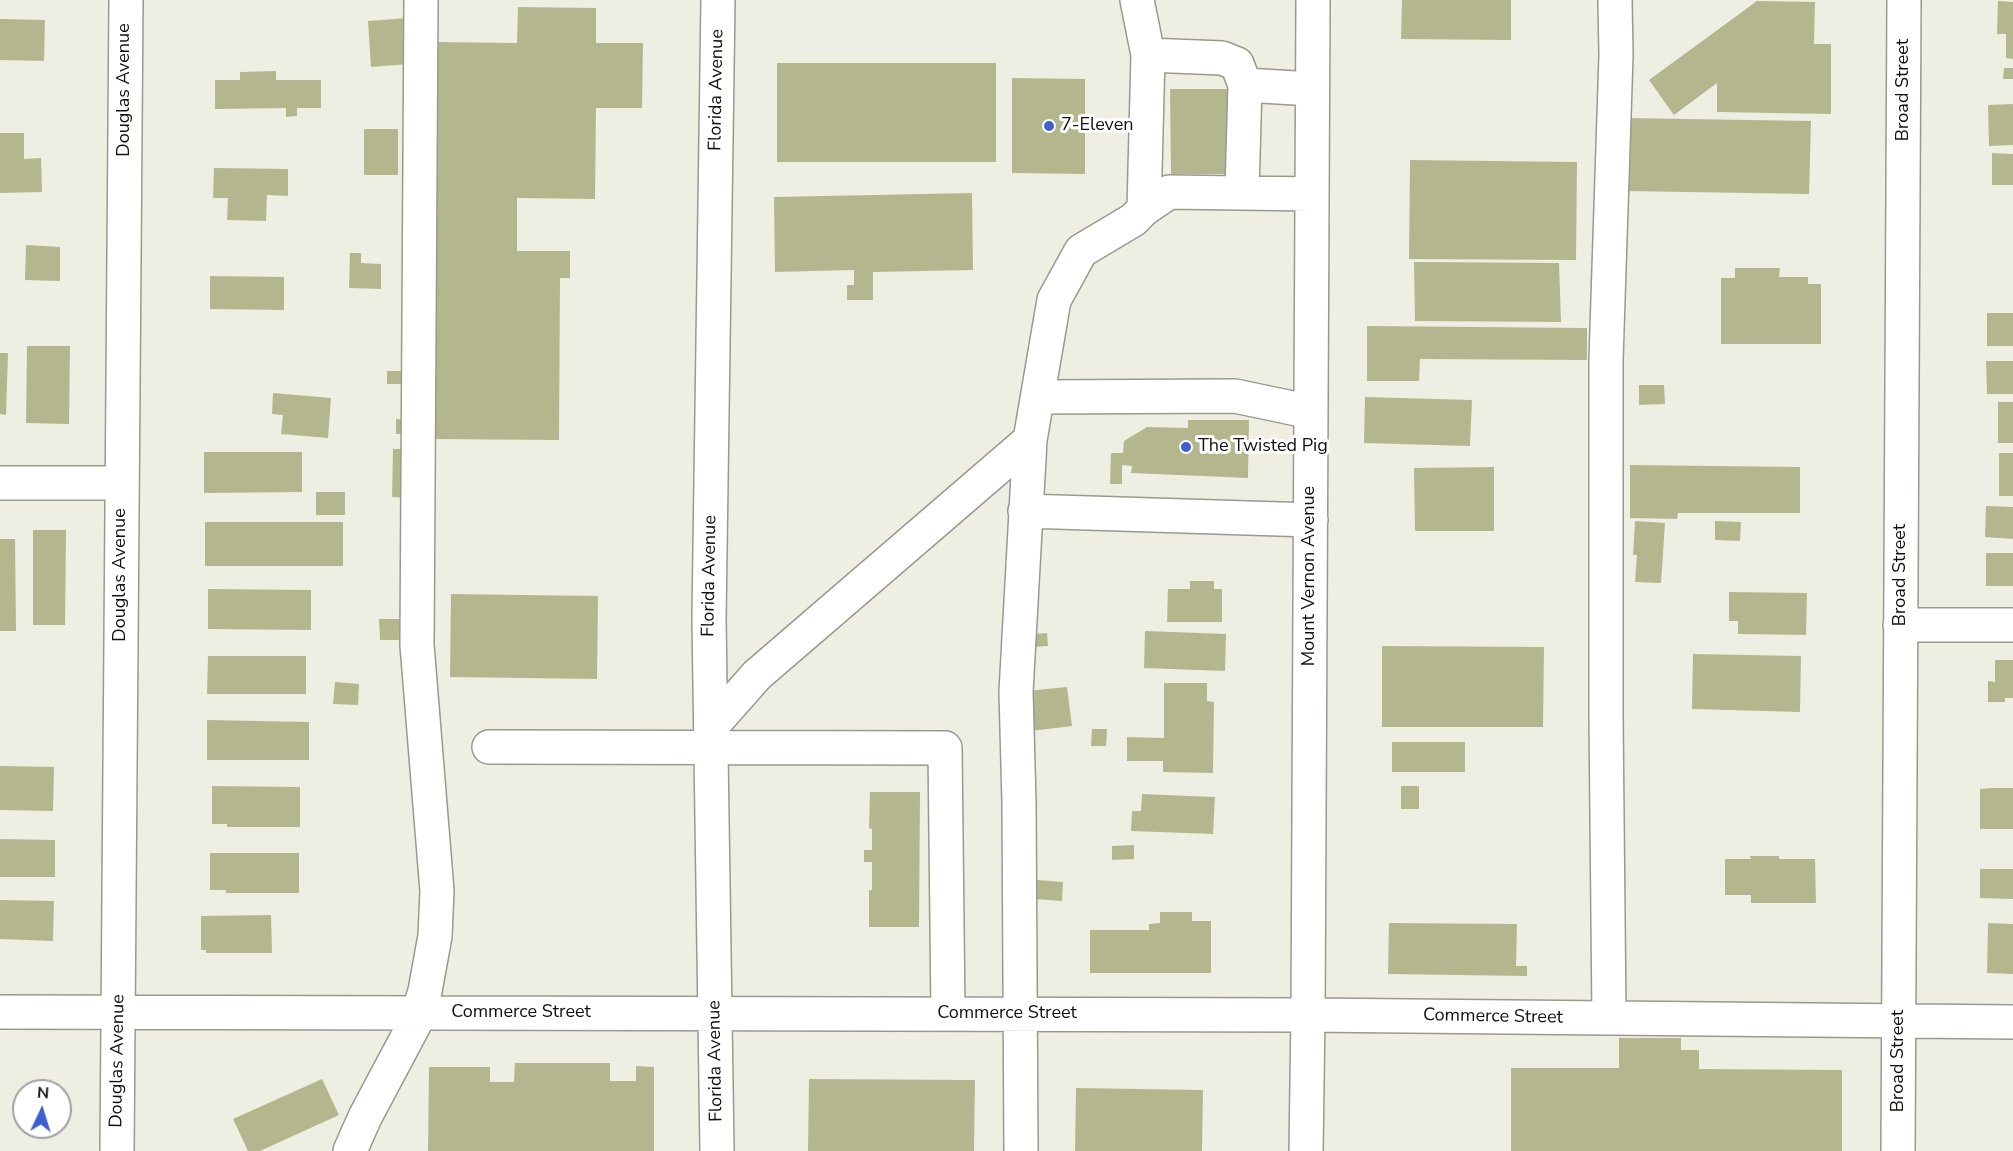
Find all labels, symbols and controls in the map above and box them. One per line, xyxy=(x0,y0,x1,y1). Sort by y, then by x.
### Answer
street label: Douglas Avenue xyxy=(114,23,136,157)
street label: Florida Avenue xyxy=(705,29,729,151)
street label: Broad Street xyxy=(1893,39,1915,141)
place label: 7-Eleven xyxy=(1061,115,1134,137)
marker: 7-Eleven xyxy=(1042,119,1056,133)
place label: The Twisted Pig xyxy=(1198,436,1328,458)
marker: The Twisted Pig xyxy=(1179,440,1193,454)
street label: Mount Vernon Avenue xyxy=(1299,486,1321,666)
street label: Douglas Avenue xyxy=(110,508,132,642)
street label: Florida Avenue xyxy=(698,515,722,637)
street label: Broad Street xyxy=(1890,524,1912,626)
street label: Douglas Avenue xyxy=(106,994,130,1128)
street label: Florida Avenue xyxy=(704,1000,728,1122)
street label: Commerce Street xyxy=(451,1002,591,1024)
street label: Commerce Street xyxy=(937,1003,1077,1025)
street label: Commerce Street xyxy=(1423,1005,1563,1029)
street label: Broad Street xyxy=(1888,1010,1910,1112)
north arrow xyxy=(12,1079,72,1139)
text: N xyxy=(36,1082,50,1104)

